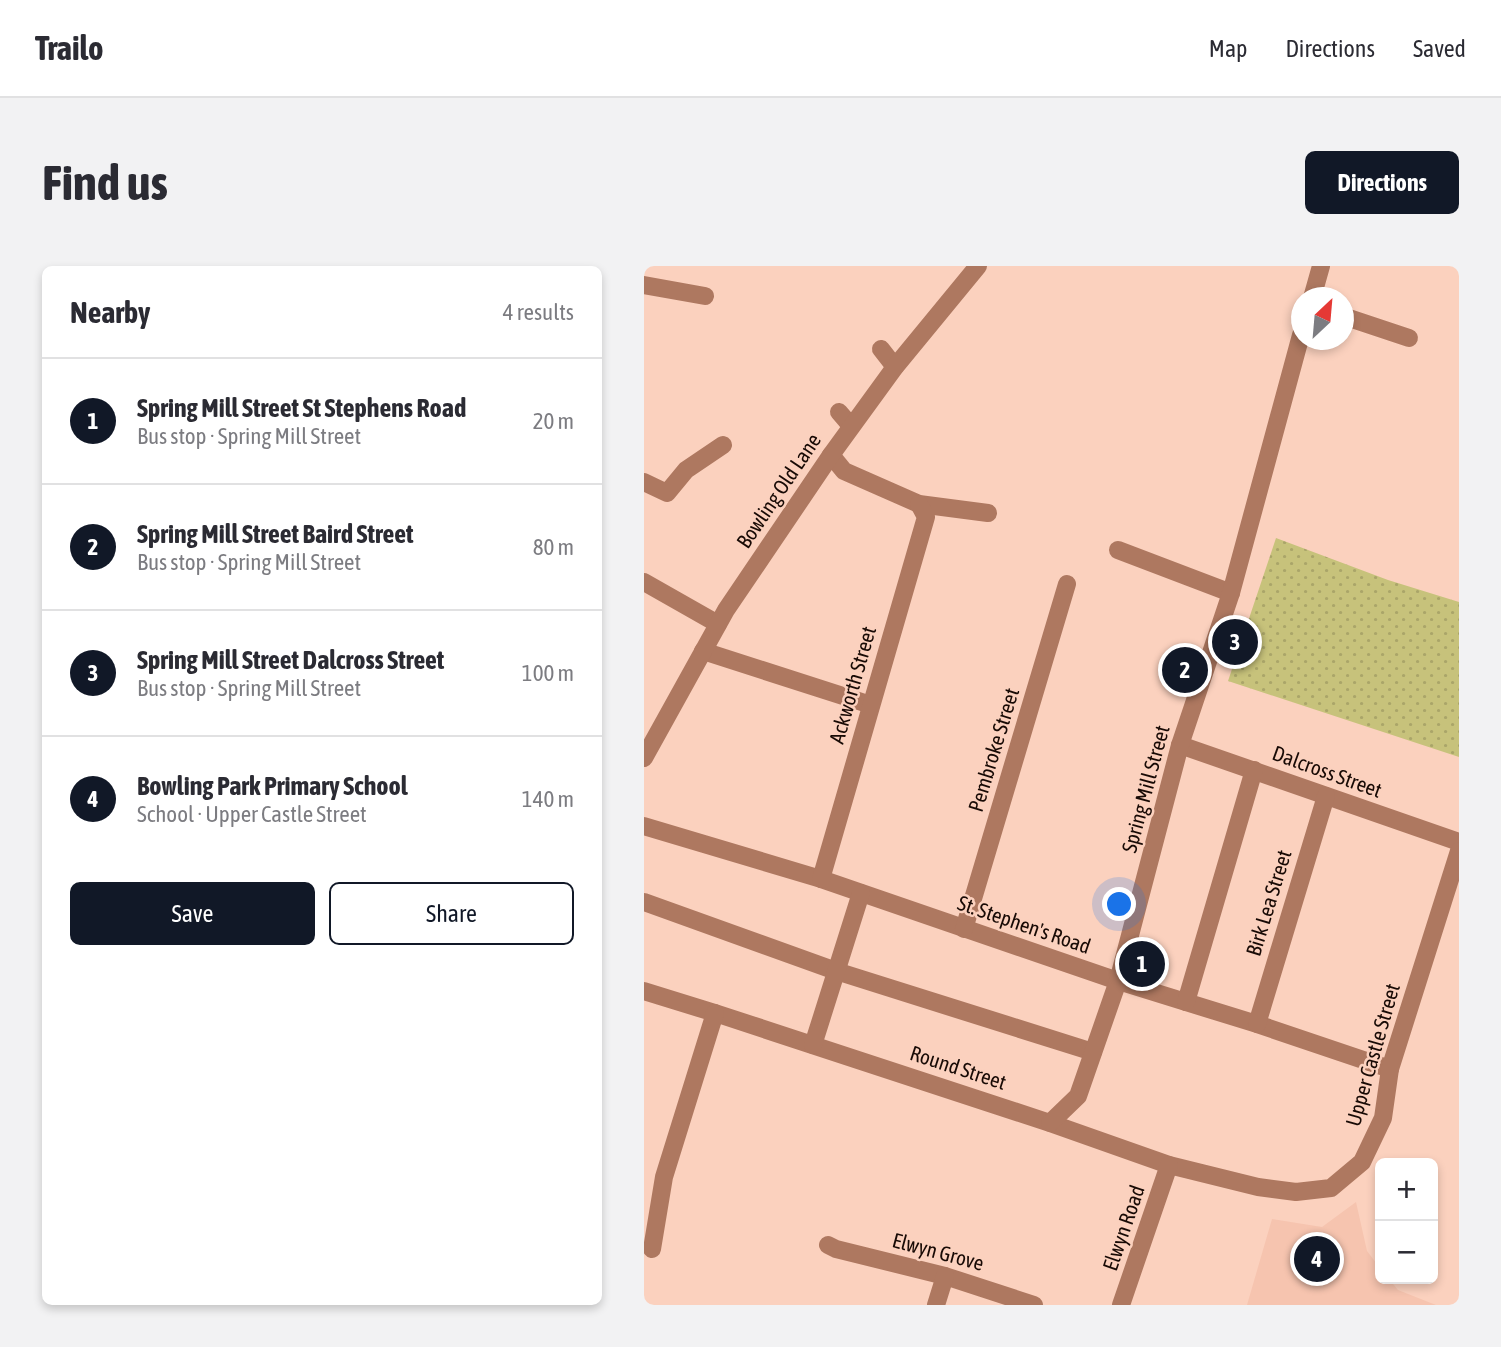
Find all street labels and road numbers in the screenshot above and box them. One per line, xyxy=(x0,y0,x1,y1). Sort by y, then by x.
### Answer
street label: Bowling Old Lane xyxy=(731,429,825,552)
street label: Ackworth Street xyxy=(824,623,880,746)
street label: Pembroke Street xyxy=(963,685,1023,814)
street label: Spring Mill Street xyxy=(1117,722,1174,855)
street label: Dalcross Street xyxy=(1269,740,1385,802)
street label: Birk Lea Street xyxy=(1241,847,1296,959)
street label: St. Stephen's Road xyxy=(955,890,1094,958)
street label: Upper Castle Street xyxy=(1340,981,1404,1129)
street label: Round Street xyxy=(907,1040,1009,1094)
street label: Elwyn Road xyxy=(1097,1182,1149,1273)
street label: Elwyn Grove xyxy=(890,1227,987,1275)

